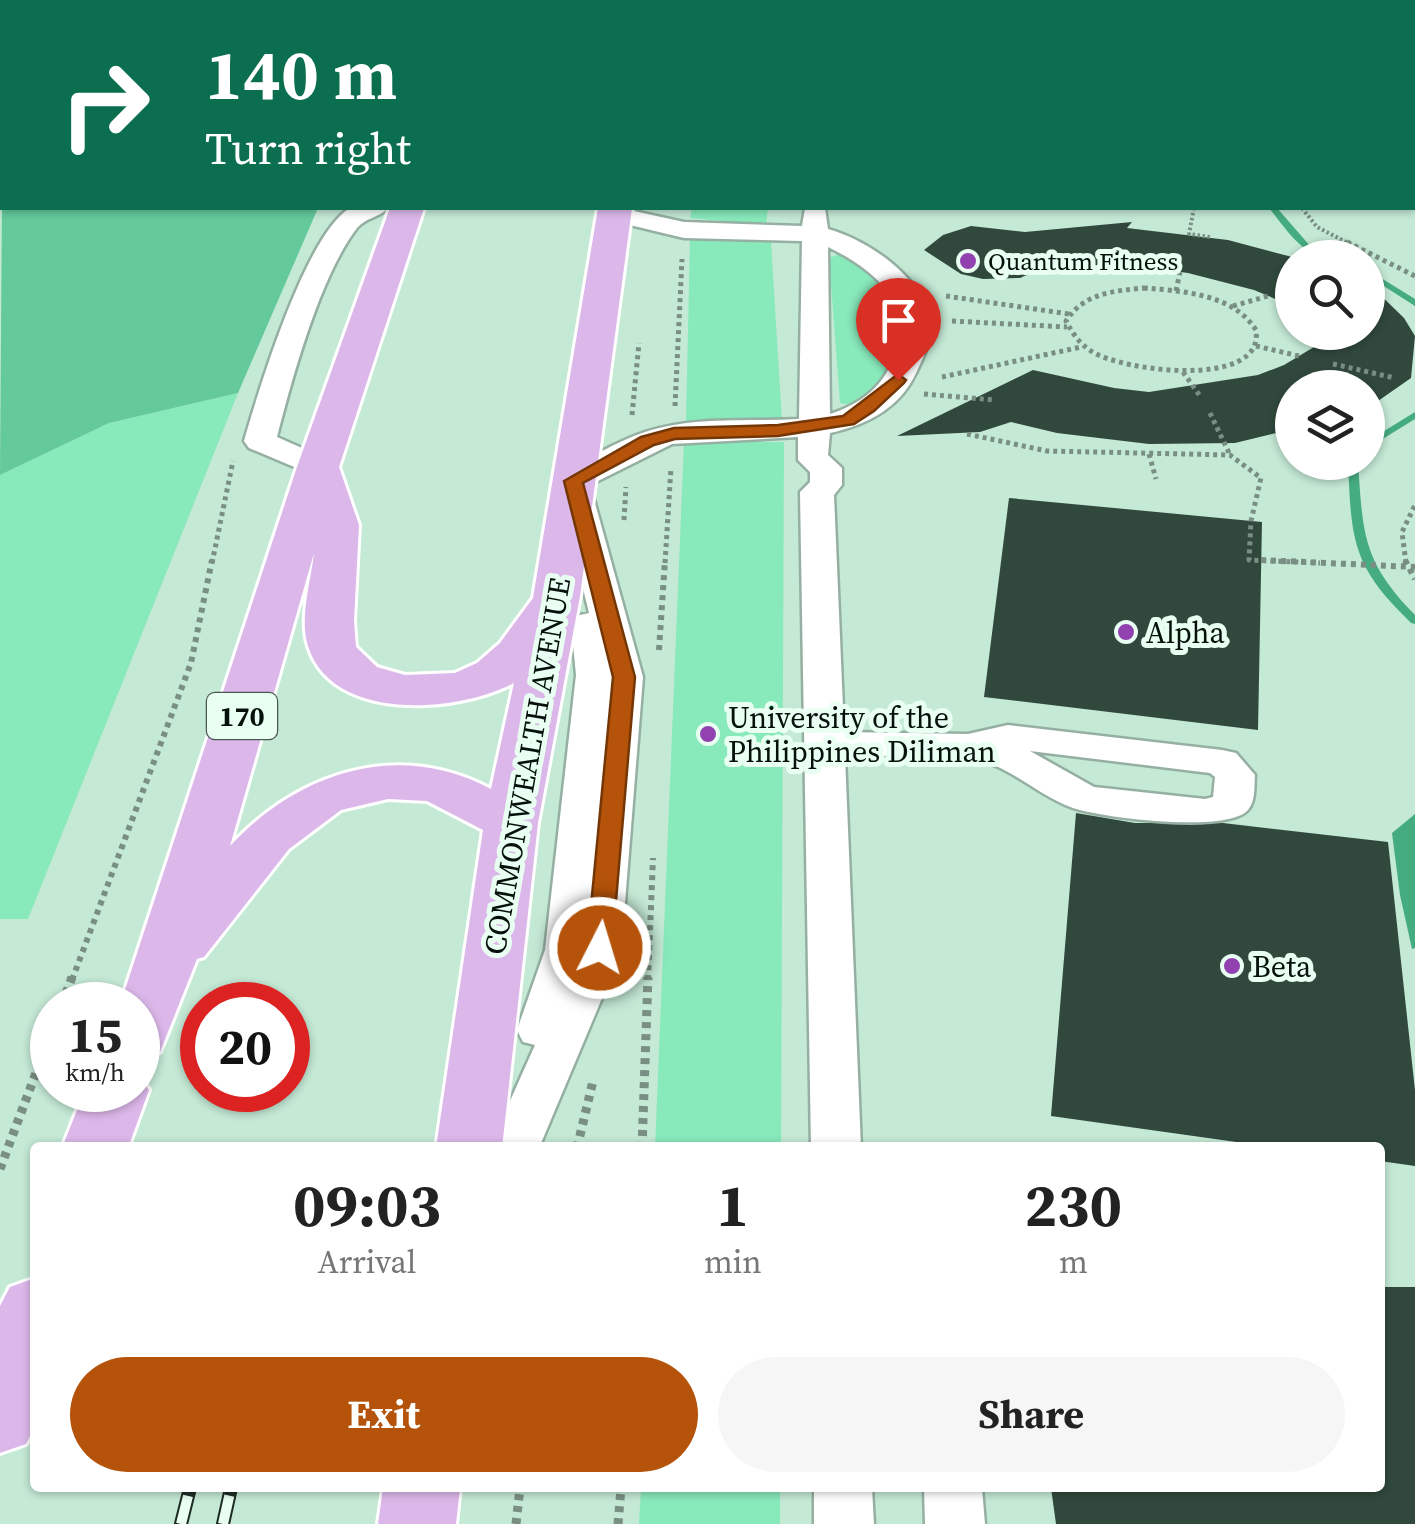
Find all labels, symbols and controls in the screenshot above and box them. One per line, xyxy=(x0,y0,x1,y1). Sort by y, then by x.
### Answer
text: 140 m xyxy=(205,26,397,122)
icon: right xyxy=(40,40,170,170)
text: Turn right xyxy=(205,117,411,179)
map controls xyxy=(1275,240,1385,480)
button: search xyxy=(1275,240,1385,350)
place label: Quantum Fitness xyxy=(988,244,1178,278)
marker: Quantum Fitness xyxy=(957,250,979,272)
pin xyxy=(856,278,941,381)
icon: arrive xyxy=(871,293,926,348)
button: layers xyxy=(1275,370,1385,480)
street label: COMMONWEALTH AVENUE xyxy=(474,574,580,958)
place label: Alpha xyxy=(1146,612,1225,653)
marker: Alpha xyxy=(1115,621,1137,643)
road number: 170 xyxy=(207,693,277,739)
place label: University of the Philippines Diliman xyxy=(728,697,996,772)
marker: University of the Philippines Diliman xyxy=(697,723,719,745)
position arrow xyxy=(548,896,652,1000)
place label: Beta xyxy=(1252,946,1312,987)
marker: Beta xyxy=(1221,955,1243,977)
speed limit sign: 20 xyxy=(180,982,310,1112)
text: 15 xyxy=(68,1000,122,1069)
text: km/h xyxy=(65,1055,125,1089)
text: 09:03 xyxy=(293,1164,441,1246)
text: 1 xyxy=(716,1164,749,1246)
text: 230 xyxy=(1025,1164,1122,1246)
text: Arrival xyxy=(318,1240,416,1284)
text: min xyxy=(704,1240,762,1284)
text: m xyxy=(1059,1240,1088,1284)
button: Exit xyxy=(70,1357,698,1472)
button: Share xyxy=(718,1357,1345,1472)

